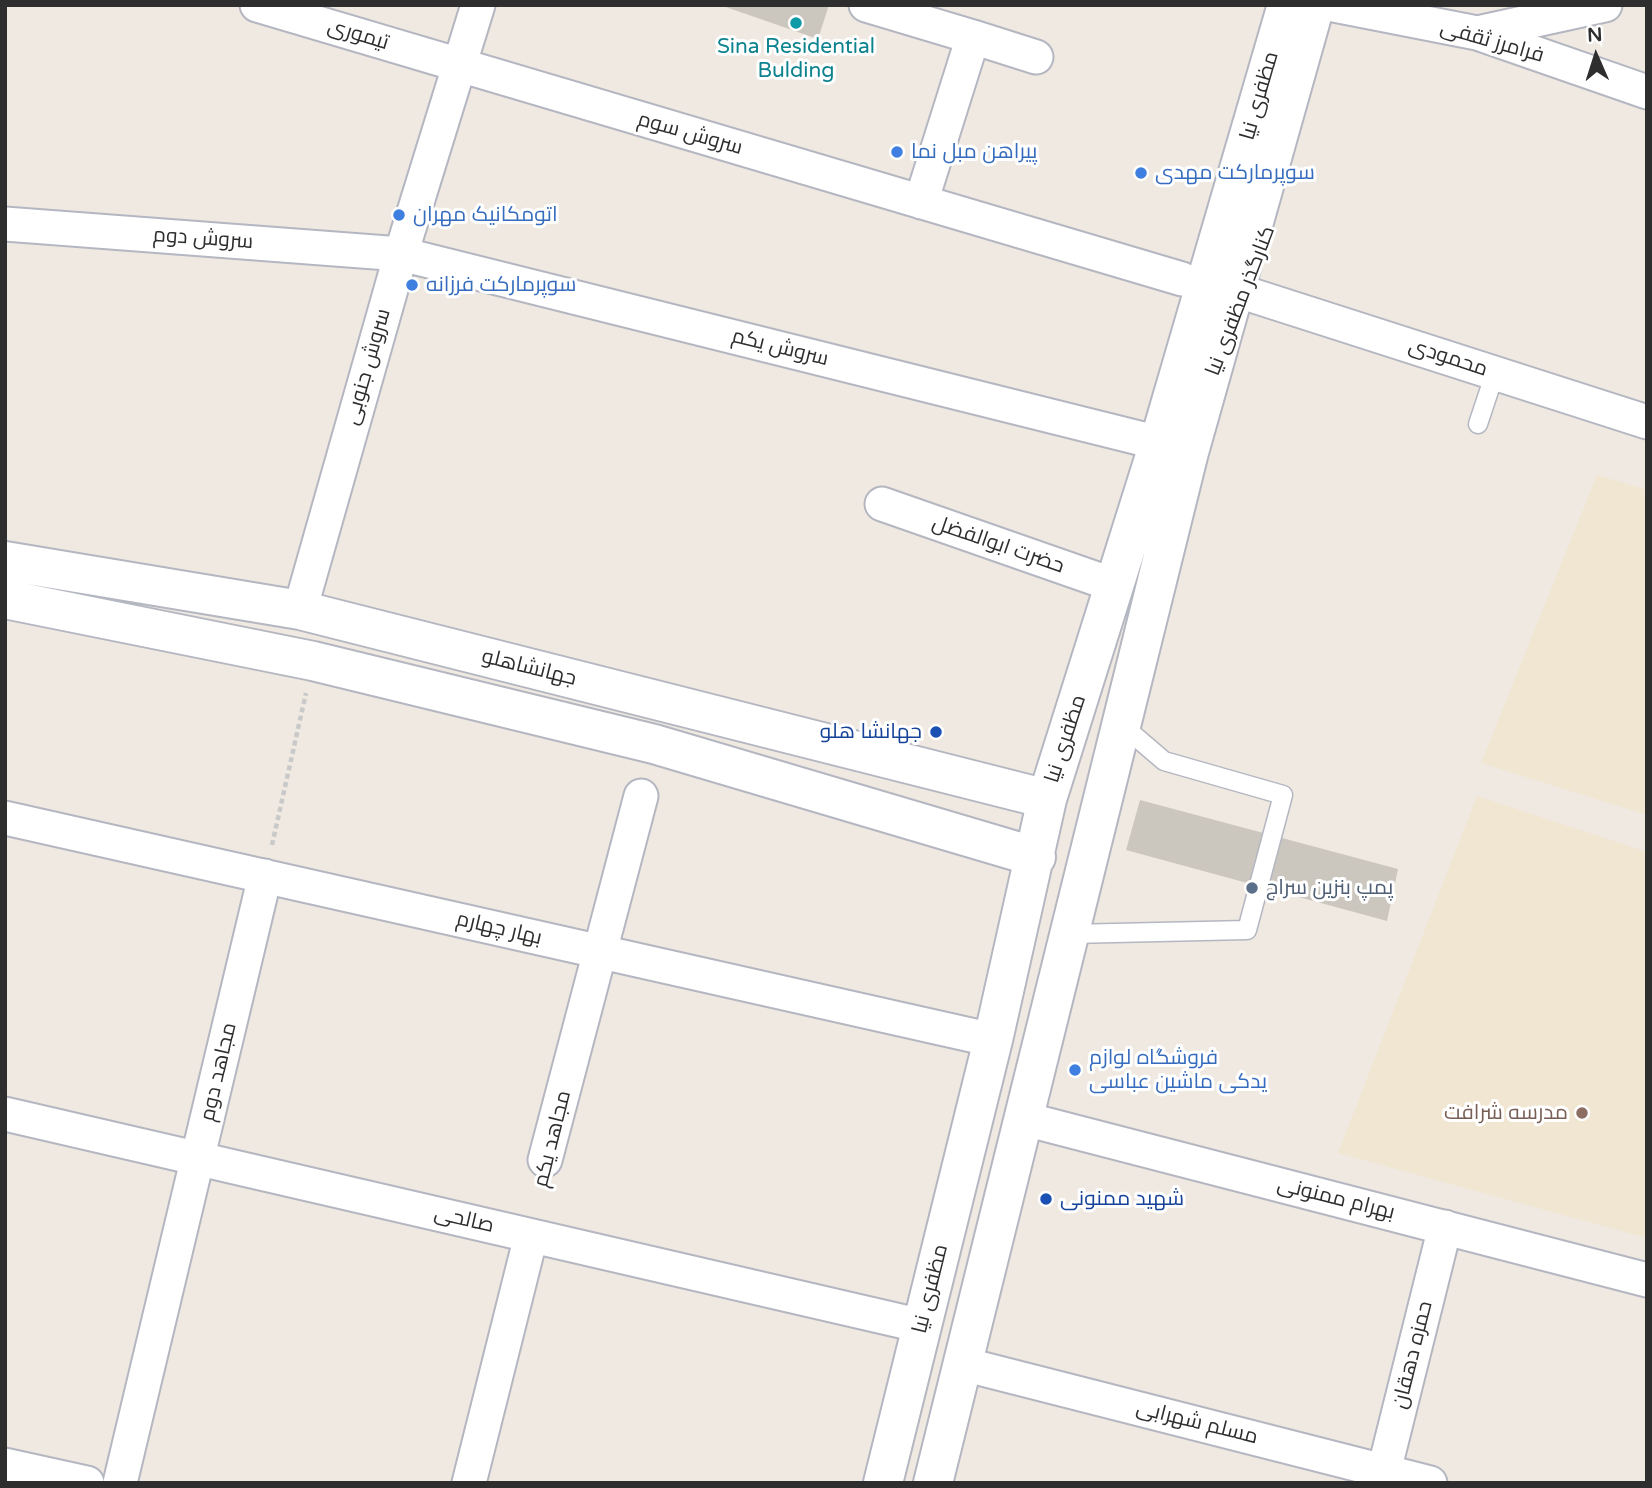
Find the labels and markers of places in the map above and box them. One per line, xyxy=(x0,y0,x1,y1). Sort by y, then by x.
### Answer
marker: Sina Residential Bulding xyxy=(788,15,804,31)
place label: Sina Residential Bulding xyxy=(717,34,875,84)
place label: پیراهن مبل نما xyxy=(911,139,1037,165)
marker: پیراهن مبل نما xyxy=(889,144,905,160)
place label: سوپرمارکت مهدی xyxy=(1155,160,1315,186)
marker: سوپرمارکت مهدی xyxy=(1133,165,1149,181)
place label: اتومکانیک مهران xyxy=(413,202,558,228)
marker: اتومکانیک مهران xyxy=(391,207,407,223)
place label: سوپرمارکت فرزانه xyxy=(426,272,576,298)
marker: سوپرمارکت فرزانه xyxy=(404,277,420,293)
place label: جهانشا هلو xyxy=(820,719,922,745)
marker: جهانشا هلو xyxy=(928,724,944,740)
place label: پمپ بنزین سراج xyxy=(1266,875,1393,901)
marker: پمپ بنزین سراج xyxy=(1244,880,1260,896)
place label: فروشگاه لوازم یدکی ماشین عباسی xyxy=(1089,1045,1267,1095)
marker: فروشگاه لوازم یدکی ماشین عباسی xyxy=(1067,1062,1083,1078)
place label: مدرسه شرافت xyxy=(1444,1100,1568,1126)
marker: مدرسه شرافت xyxy=(1574,1105,1590,1121)
place label: شهید ممنونی xyxy=(1060,1186,1184,1212)
marker: شهید ممنونی xyxy=(1038,1191,1054,1207)

